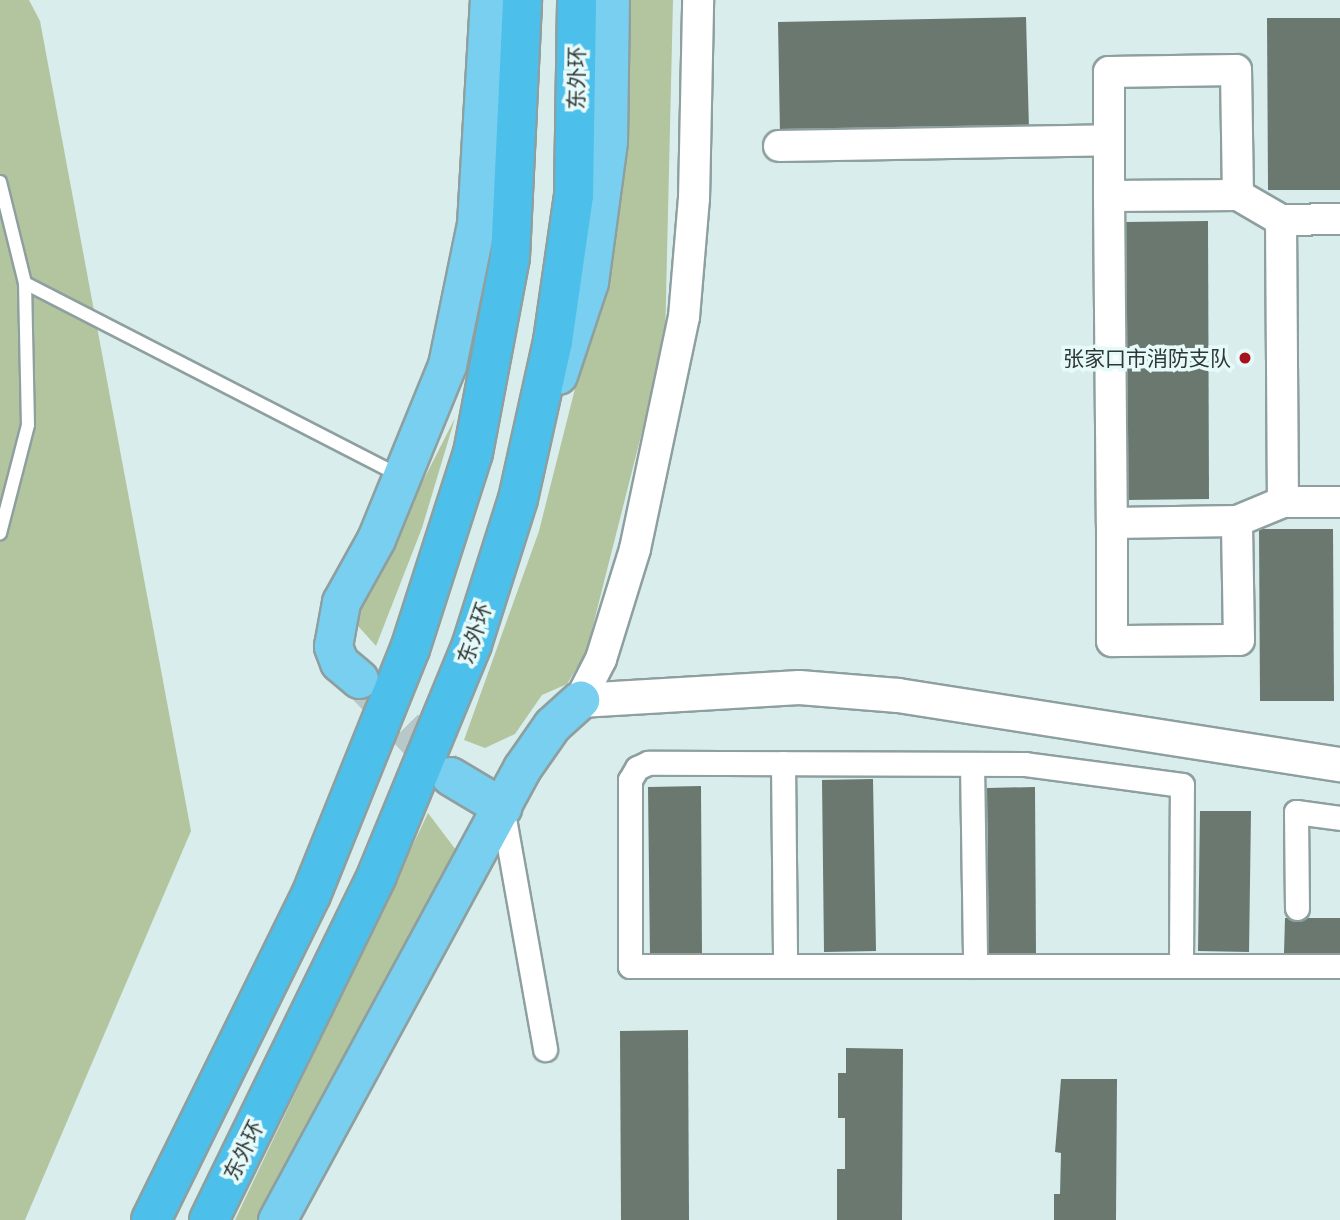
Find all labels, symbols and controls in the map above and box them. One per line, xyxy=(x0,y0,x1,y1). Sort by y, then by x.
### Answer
street label: 东外环 xyxy=(563,46,589,110)
place label: 张家口市消防支队 xyxy=(1063,345,1231,371)
marker: 张家口市消防支队 xyxy=(1237,350,1253,366)
street label: 东外环 xyxy=(452,599,496,667)
street label: 东外环 xyxy=(218,1116,268,1184)

